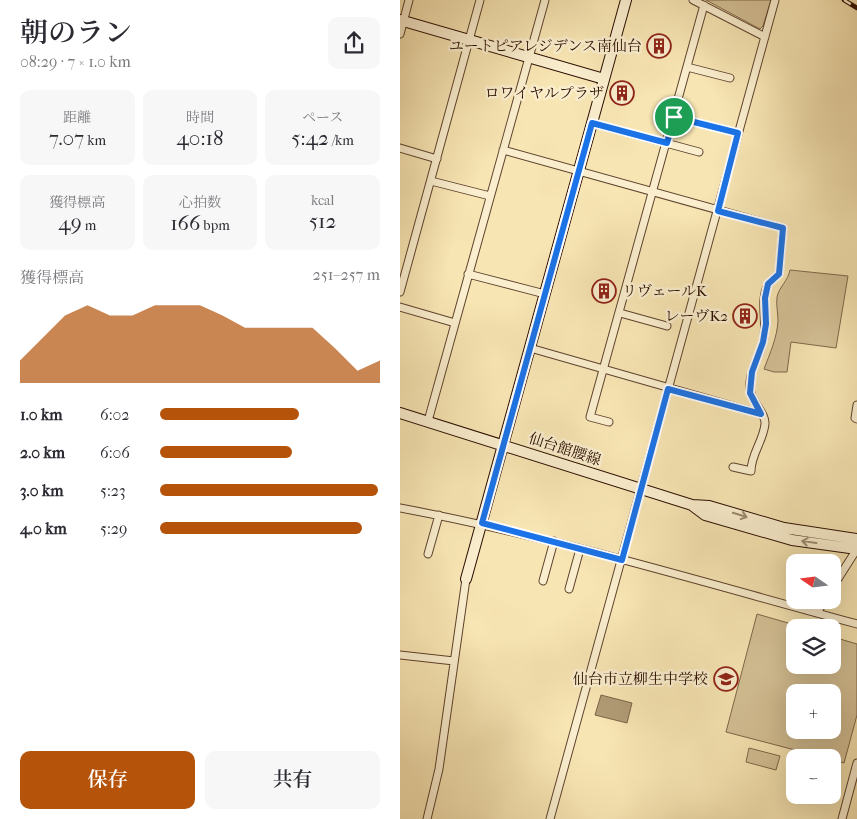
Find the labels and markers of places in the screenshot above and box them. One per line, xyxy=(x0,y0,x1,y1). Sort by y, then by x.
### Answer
building icon: ユートピアレジデンス南仙台 xyxy=(646,33,672,59)
place label: ユートピアレジデンス南仙台 xyxy=(449,37,642,55)
building icon: ロワイヤルプラザ xyxy=(609,80,635,106)
place label: ロワイヤルプラザ xyxy=(485,84,604,102)
pin xyxy=(653,96,695,138)
building icon: リヴェールK xyxy=(591,278,617,304)
place label: リヴェールK xyxy=(622,282,708,300)
building icon: レーヴK2 xyxy=(732,303,758,329)
place label: レーヴK2 xyxy=(664,307,728,325)
school or university icon: 仙台市立柳生中学校 xyxy=(713,666,739,692)
place label: 仙台市立柳生中学校 xyxy=(573,670,708,688)

